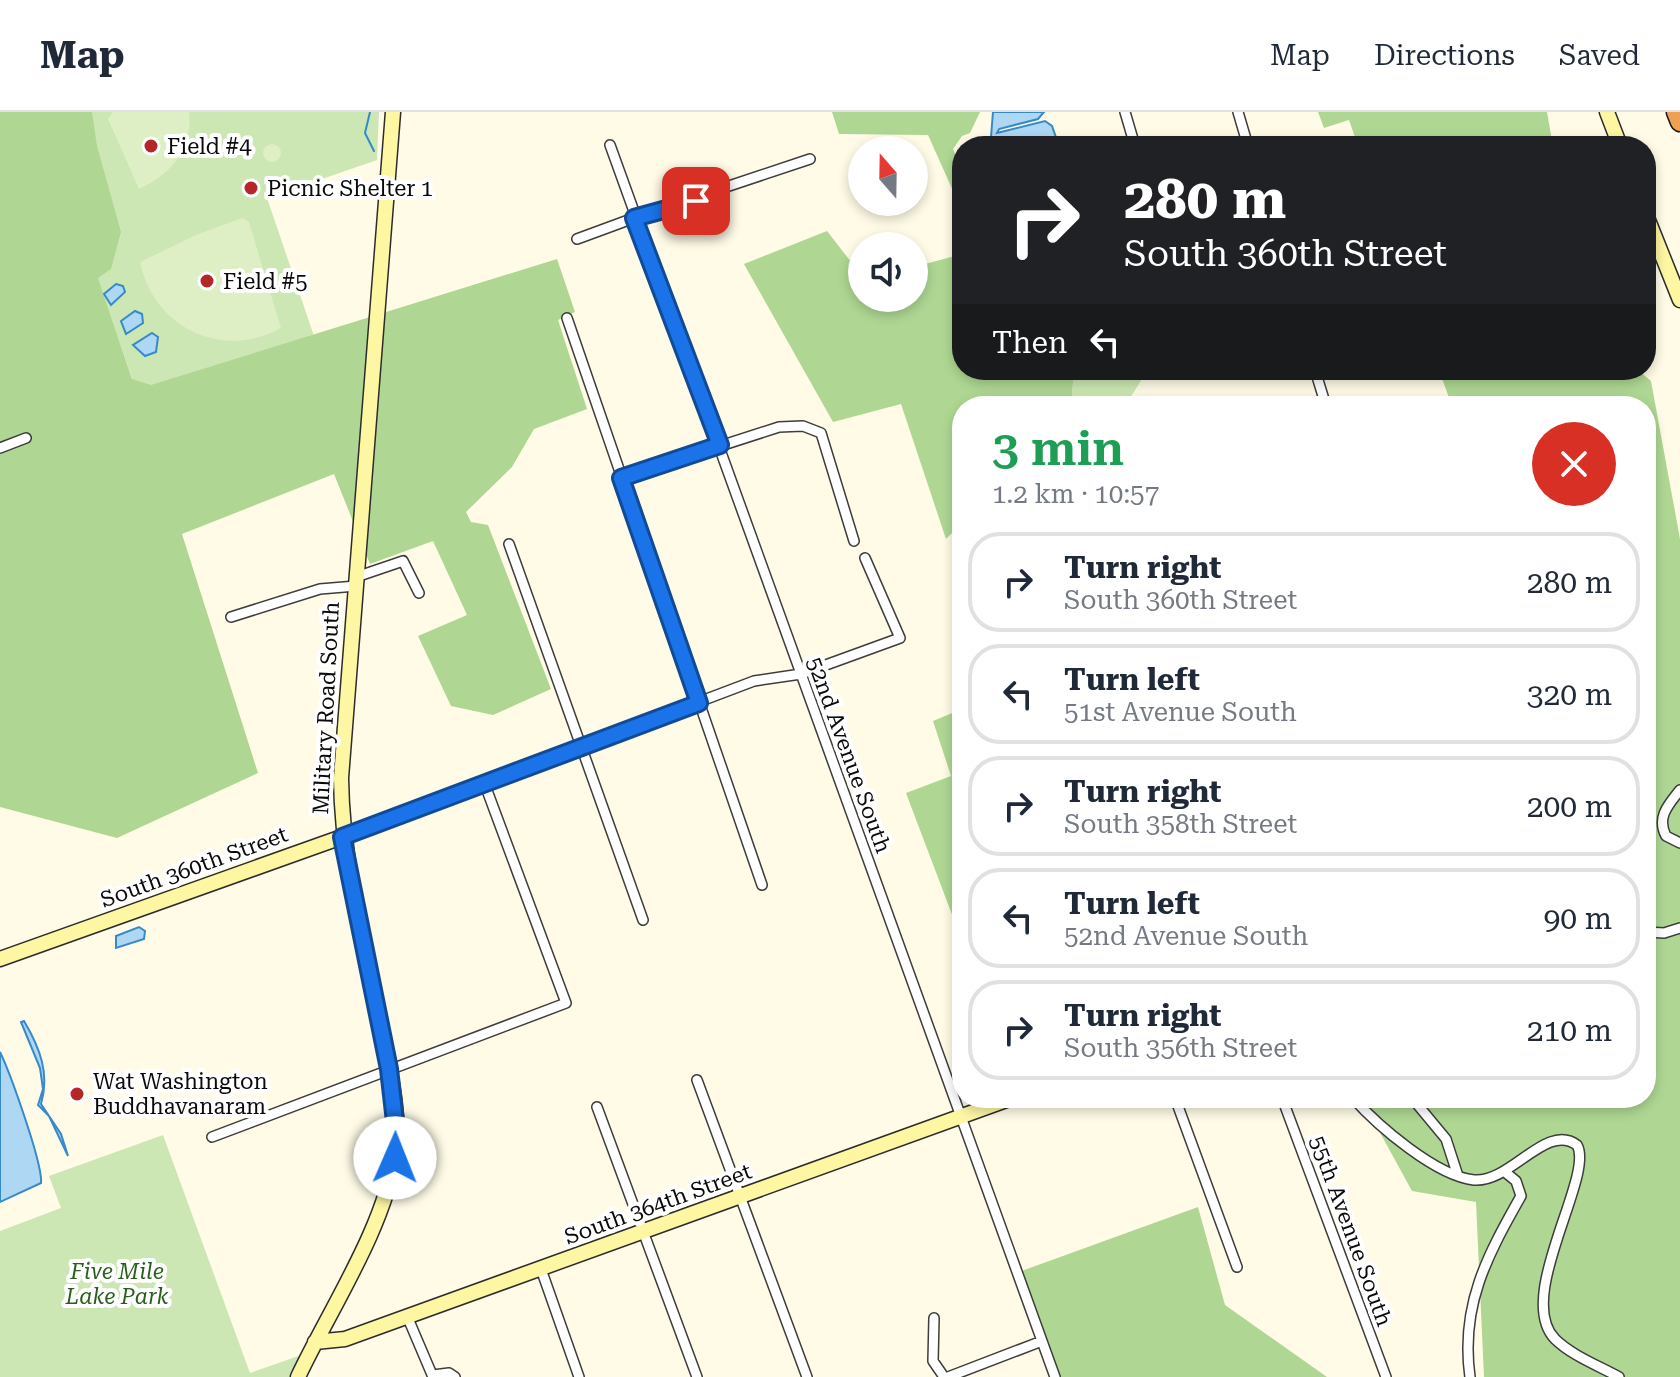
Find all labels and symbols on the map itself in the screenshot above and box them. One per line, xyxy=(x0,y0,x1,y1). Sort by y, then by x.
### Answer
place label: Field #4 xyxy=(167,134,252,159)
north arrow xyxy=(848,136,928,216)
marker: Field #4 xyxy=(142,137,160,155)
pin xyxy=(662,167,730,235)
place label: Picnic Shelter 1 xyxy=(267,176,433,201)
marker: Picnic Shelter 1 xyxy=(242,179,260,197)
place label: Field #5 xyxy=(223,269,308,294)
marker: Field #5 xyxy=(198,272,216,290)
street label: Military Road South xyxy=(308,601,344,815)
street label: 52nd Avenue South xyxy=(802,654,896,856)
street label: South 360th Street xyxy=(97,822,291,912)
place label: Wat Washington Buddhavanaram xyxy=(93,1069,268,1119)
marker: Wat Washington Buddhavanaram xyxy=(68,1085,86,1103)
position arrow xyxy=(353,1116,437,1200)
street label: 55th Avenue South xyxy=(1305,1132,1397,1330)
street label: South 364th Street xyxy=(561,1159,755,1249)
park label: Five Mile Lake Park xyxy=(64,1259,169,1309)

